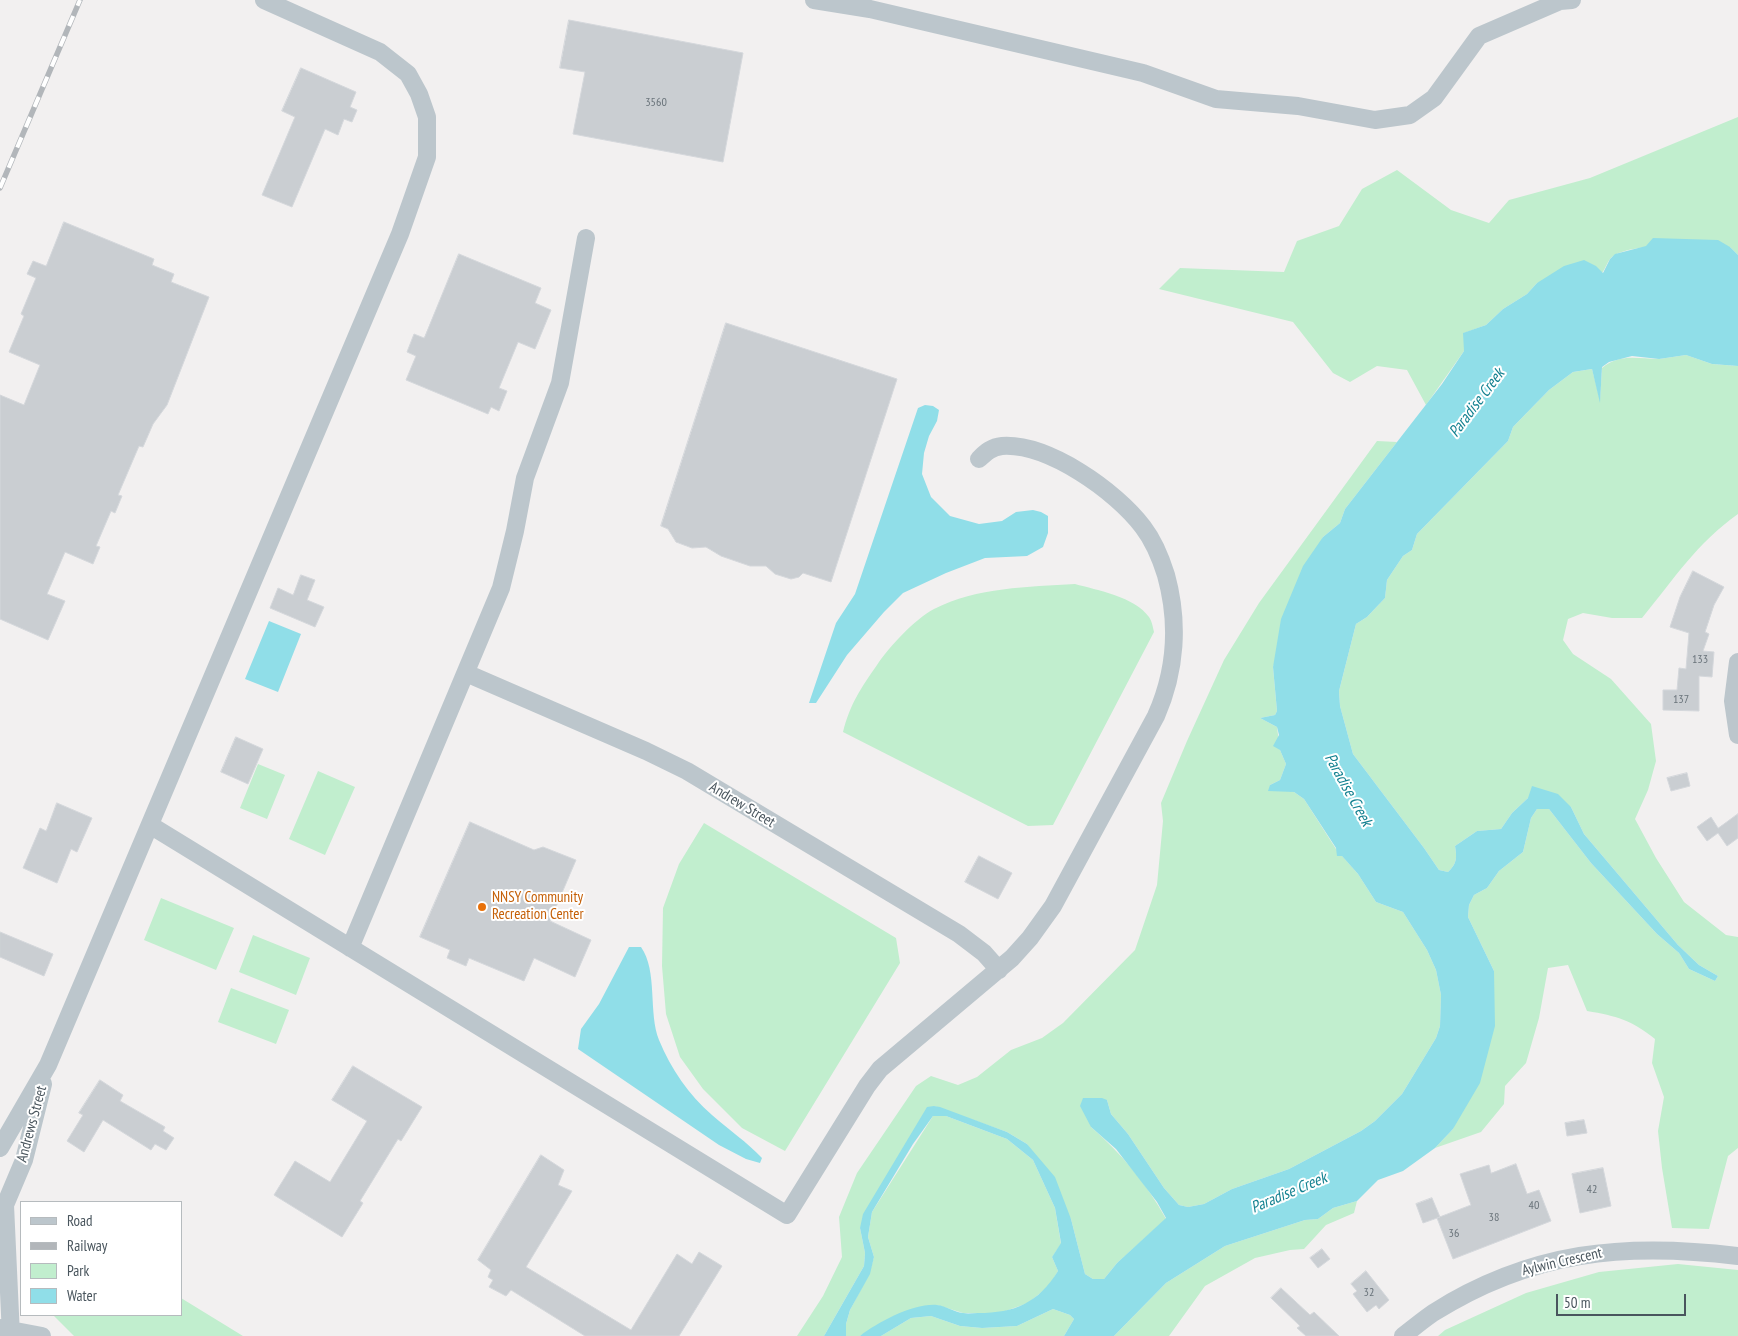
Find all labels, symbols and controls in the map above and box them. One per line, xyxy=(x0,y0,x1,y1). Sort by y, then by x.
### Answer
house number: 3560 xyxy=(645,96,667,110)
water label: Paradise Creek xyxy=(1445,365,1509,441)
house number: 133 xyxy=(1692,653,1708,667)
house number: 137 xyxy=(1673,693,1689,707)
water label: Paradise Creek xyxy=(1320,750,1376,830)
street label: Andrew Street xyxy=(706,778,778,832)
place label: NNSY Community Recreation Center xyxy=(492,889,583,924)
marker: NNSY Community Recreation Center xyxy=(476,901,488,913)
street label: Andrews Street xyxy=(13,1084,51,1164)
water label: Paradise Creek xyxy=(1248,1168,1330,1218)
house number: 42 xyxy=(1587,1183,1597,1197)
house number: 40 xyxy=(1529,1199,1539,1213)
legend xyxy=(20,1201,182,1316)
text: Road xyxy=(67,1211,93,1230)
house number: 38 xyxy=(1489,1211,1499,1225)
house number: 36 xyxy=(1449,1227,1459,1241)
text: Railway xyxy=(67,1236,107,1255)
street label: Aylwin Crescent xyxy=(1520,1244,1604,1280)
text: Park xyxy=(67,1261,89,1280)
scale bar xyxy=(1558,1284,1688,1316)
text: Water xyxy=(67,1286,97,1305)
house number: 32 xyxy=(1364,1286,1374,1300)
text: 50 m xyxy=(1564,1293,1590,1312)

